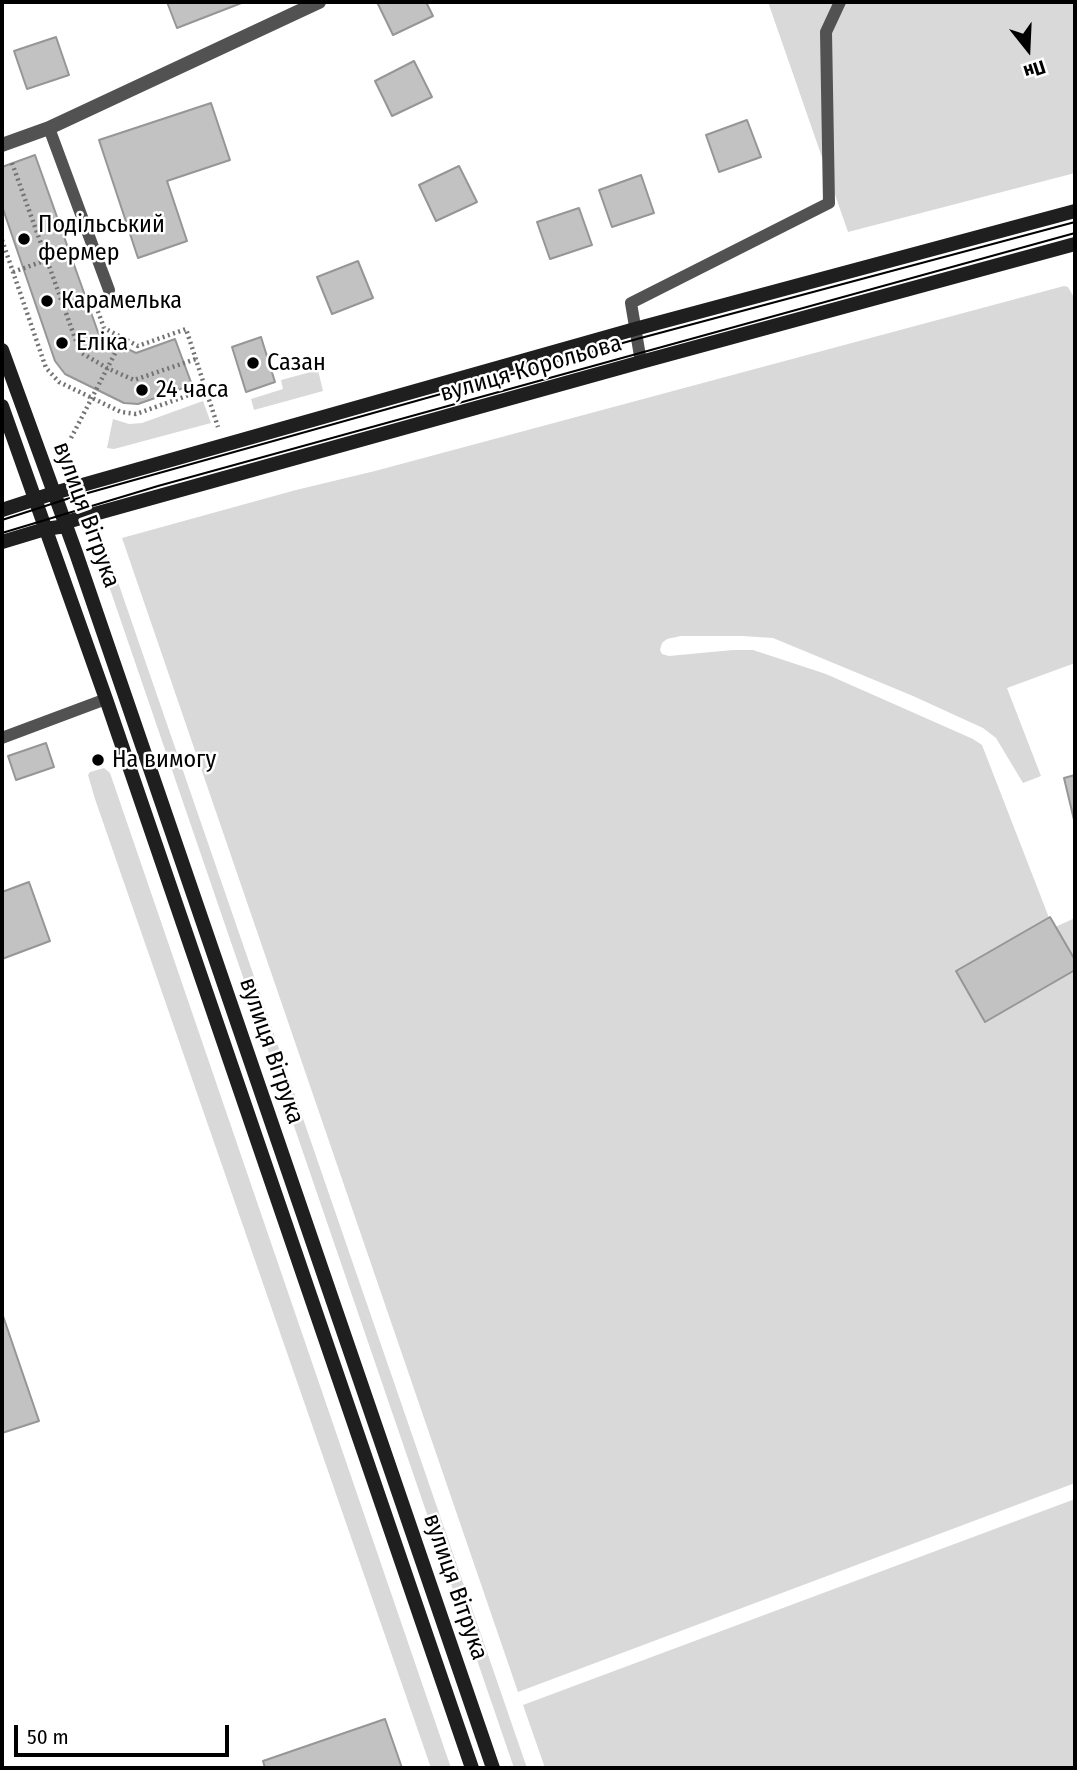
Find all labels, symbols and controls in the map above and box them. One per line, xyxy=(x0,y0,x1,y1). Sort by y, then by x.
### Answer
north arrow xyxy=(993,14,1063,84)
text: Пн xyxy=(1021,55,1048,84)
place label: Подільський фермер xyxy=(38,211,165,267)
marker: Подільський фермер xyxy=(16,231,32,247)
place label: Карамелька xyxy=(61,287,182,315)
marker: Карамелька xyxy=(39,293,55,309)
place label: Еліка xyxy=(76,329,128,357)
street label: вулиця Корольова xyxy=(437,329,625,409)
marker: Еліка xyxy=(54,335,70,351)
place label: Сазан xyxy=(267,349,326,377)
marker: Сазан xyxy=(245,355,261,371)
place label: 24 часа xyxy=(156,376,229,404)
marker: 24 часа xyxy=(134,382,150,398)
street label: вулиця Вітрука xyxy=(46,438,126,592)
place label: На вимогу xyxy=(112,746,216,774)
marker: На вимогу xyxy=(90,752,106,768)
street label: вулиця Вітрука xyxy=(233,974,309,1128)
street label: вулиця Вітрука xyxy=(417,1510,493,1664)
scale bar xyxy=(18,1710,233,1754)
text: 50 m xyxy=(27,1724,69,1750)

